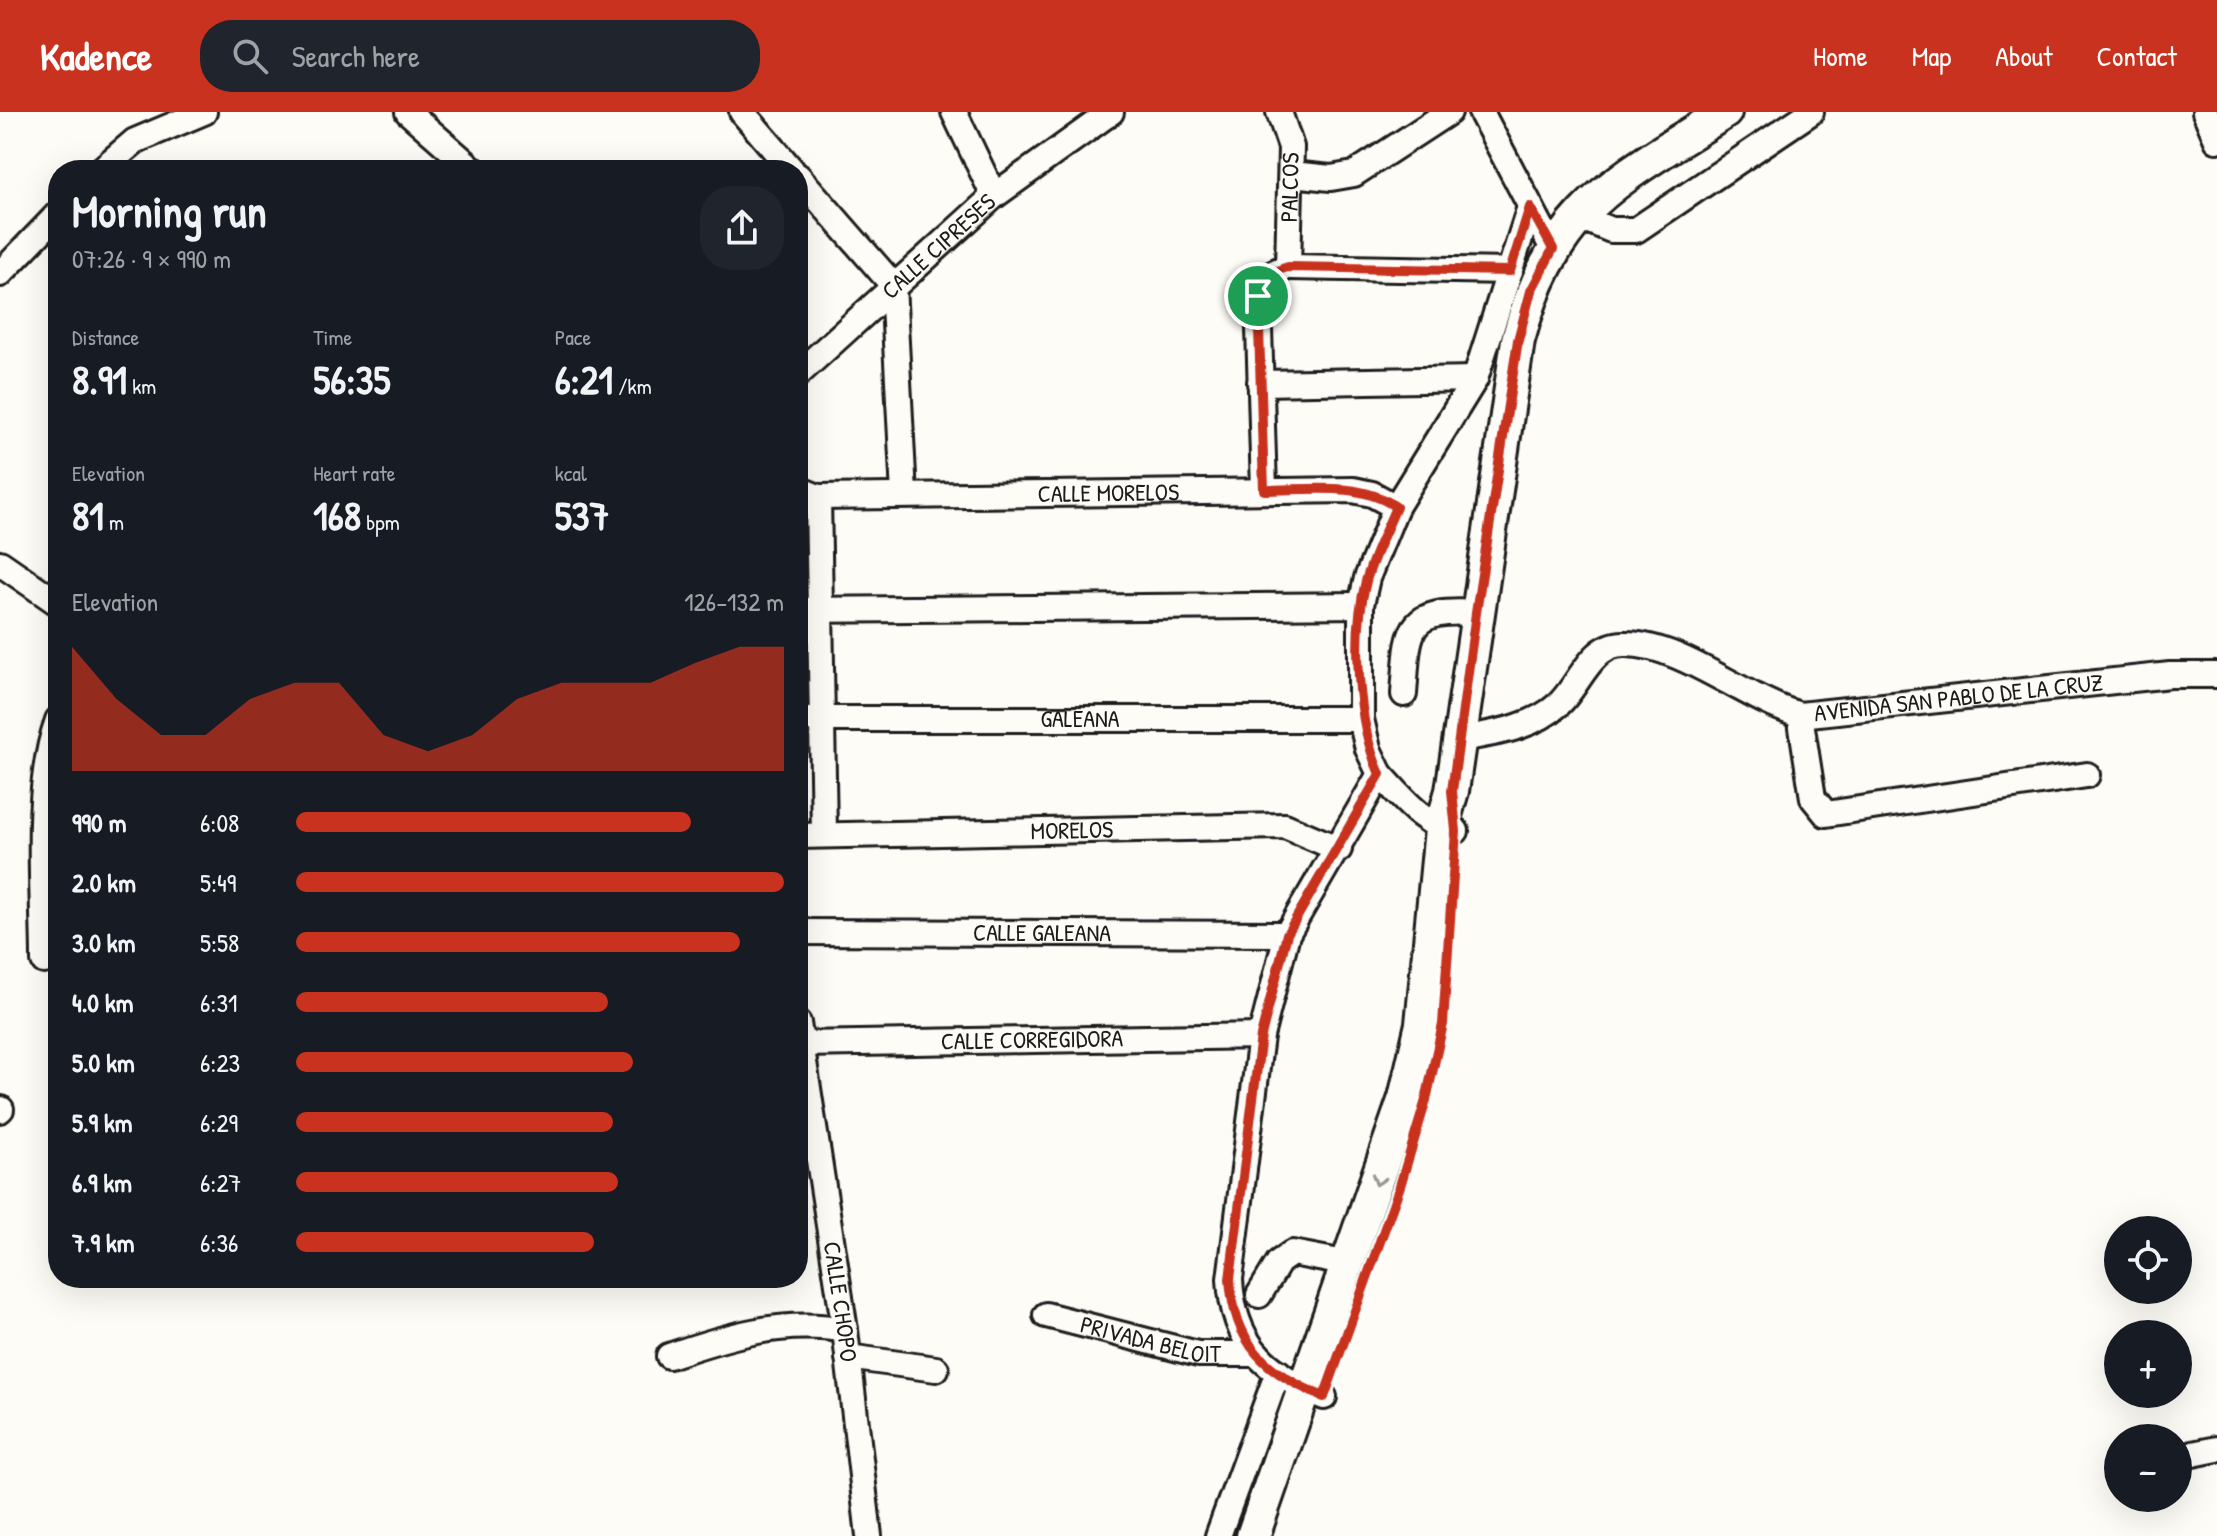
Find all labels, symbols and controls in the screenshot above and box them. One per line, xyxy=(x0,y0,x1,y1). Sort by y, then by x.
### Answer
search box xyxy=(200,20,760,92)
text: Kadence xyxy=(40,30,152,82)
icon: search xyxy=(228,34,272,78)
text: Search here xyxy=(292,36,420,76)
text: Home xyxy=(1813,37,1868,75)
text: Map xyxy=(1912,37,1951,75)
text: About xyxy=(1995,37,2053,75)
text: Contact xyxy=(2097,37,2177,75)
street label: PALCOS xyxy=(1272,152,1306,223)
text: Morning run xyxy=(72,181,267,241)
street label: CALLE CIPRESES xyxy=(874,185,1002,306)
button: share xyxy=(700,186,784,270)
text: 07:26 · 9 × 990 m xyxy=(72,241,231,276)
pin xyxy=(1224,262,1292,330)
icon: arrive xyxy=(1236,274,1280,318)
text: Distance xyxy=(72,322,139,352)
text: Time xyxy=(313,322,352,352)
text: Pace xyxy=(555,322,591,352)
text: 8.91 xyxy=(72,352,127,406)
text: 56:35 xyxy=(313,352,390,406)
text: 6:21 xyxy=(555,352,613,406)
text: km xyxy=(127,371,156,401)
text: /km xyxy=(613,371,652,401)
text: Elevation xyxy=(72,458,145,488)
text: Heart rate xyxy=(313,458,396,488)
text: kcal xyxy=(555,458,587,488)
street label: CALLE MORELOS xyxy=(1038,475,1179,509)
text: 81 xyxy=(72,488,104,542)
text: 168 xyxy=(313,488,361,542)
text: 537 xyxy=(555,488,609,542)
text: m xyxy=(104,507,124,537)
text: bpm xyxy=(361,507,400,537)
text: Elevation xyxy=(72,584,158,619)
text: 126–132 m xyxy=(684,584,784,619)
street label: AVENIDA SAN PABLO DE LA CRUZ xyxy=(1812,665,2104,728)
street label: GALEANA xyxy=(1040,702,1120,734)
text: 990 m xyxy=(72,805,126,840)
text: 6:08 xyxy=(200,805,239,840)
street label: MORELOS xyxy=(1030,813,1113,846)
text: 2.0 km xyxy=(72,865,136,900)
text: 5:49 xyxy=(200,865,236,900)
street label: CALLE GALEANA xyxy=(973,916,1111,948)
text: 3.0 km xyxy=(72,925,135,960)
text: 5:58 xyxy=(200,925,239,960)
text: 4.0 km xyxy=(72,985,133,1020)
text: 6:31 xyxy=(200,985,238,1020)
street label: CALLE CORREGIDORA xyxy=(940,1021,1124,1057)
text: 5.0 km xyxy=(72,1045,135,1080)
text: 6:23 xyxy=(200,1045,240,1080)
text: 5.9 km xyxy=(72,1105,133,1140)
text: 6:29 xyxy=(200,1105,238,1140)
text: 6.9 km xyxy=(72,1165,132,1200)
text: 6:27 xyxy=(200,1165,241,1200)
one-way arrow xyxy=(1371,1172,1387,1186)
map controls xyxy=(2104,1216,2192,1512)
button: locate xyxy=(2104,1216,2192,1304)
text: 7.9 km xyxy=(72,1225,134,1260)
text: 6:36 xyxy=(200,1225,238,1260)
street label: CALLE CHOPO xyxy=(817,1239,866,1364)
street label: PRIVADA BELOIT xyxy=(1077,1307,1222,1370)
button: + xyxy=(2104,1320,2192,1408)
button: − xyxy=(2104,1424,2192,1512)

